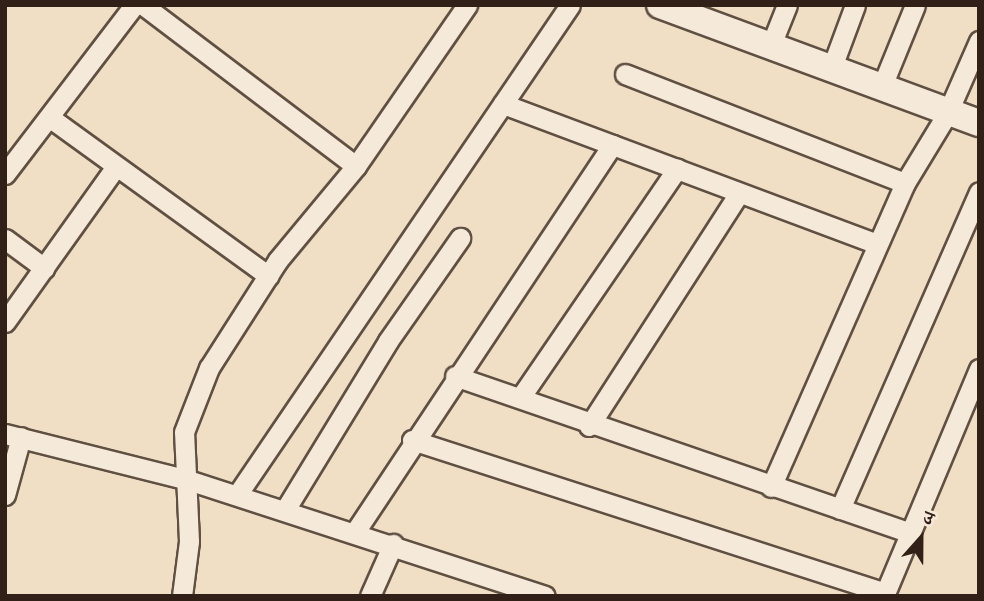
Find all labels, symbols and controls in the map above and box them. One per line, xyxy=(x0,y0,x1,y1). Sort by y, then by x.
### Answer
north arrow xyxy=(886,503,956,573)
text: उ xyxy=(919,505,938,532)

